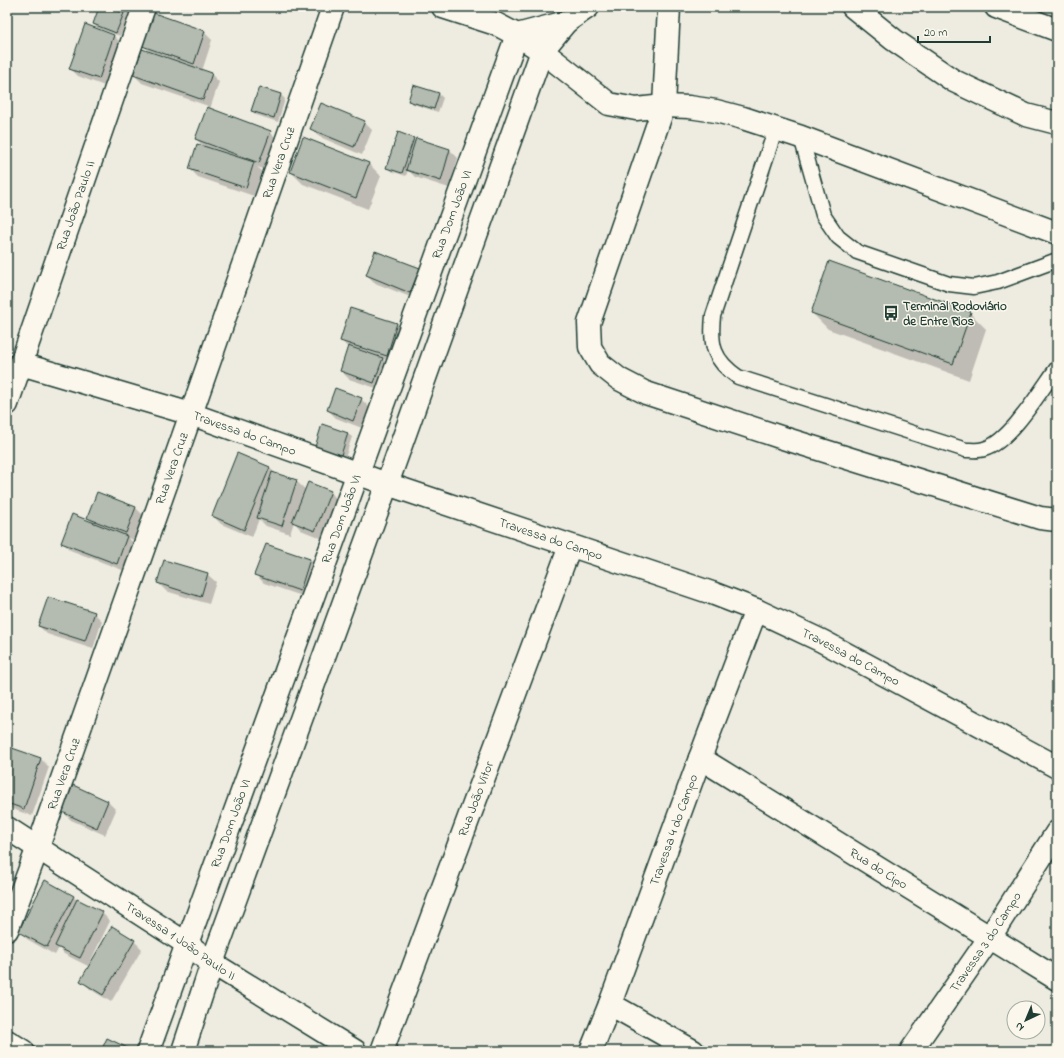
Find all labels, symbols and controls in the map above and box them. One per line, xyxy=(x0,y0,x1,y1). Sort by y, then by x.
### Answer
scale bar xyxy=(918,18,990,44)
text: 20 m xyxy=(924,24,947,42)
street label: Rua Vera Cruz xyxy=(257,124,300,201)
street label: Rua João Paulo II xyxy=(51,158,100,253)
street label: Rua Dom João VI xyxy=(427,167,477,262)
place label: Terminal Rodoviário de Entre Rios xyxy=(903,297,1007,331)
bus stop icon: Terminal Rodoviário de Entre Rios xyxy=(882,304,900,322)
street label: Travessa do Campo xyxy=(190,406,299,460)
street label: Rua Vera Cruz xyxy=(150,429,193,507)
street label: Rua Dom João VI xyxy=(316,472,366,566)
street label: Travessa do Campo xyxy=(496,513,606,565)
street label: Travessa do Campo xyxy=(798,623,904,691)
street label: Rua Vera Cruz xyxy=(42,735,85,813)
street label: Rua João Vitor xyxy=(453,758,499,839)
street label: Travessa 4 do Campo xyxy=(645,771,703,888)
street label: Rua Dom João VI xyxy=(206,776,255,871)
street label: Rua do Cipo xyxy=(846,843,912,894)
street label: Travessa 3 do Campo xyxy=(945,888,1026,996)
street label: Travessa 1 João Paulo II xyxy=(121,897,239,985)
north arrow xyxy=(1006,1000,1046,1040)
text: N xyxy=(1012,1018,1028,1035)

